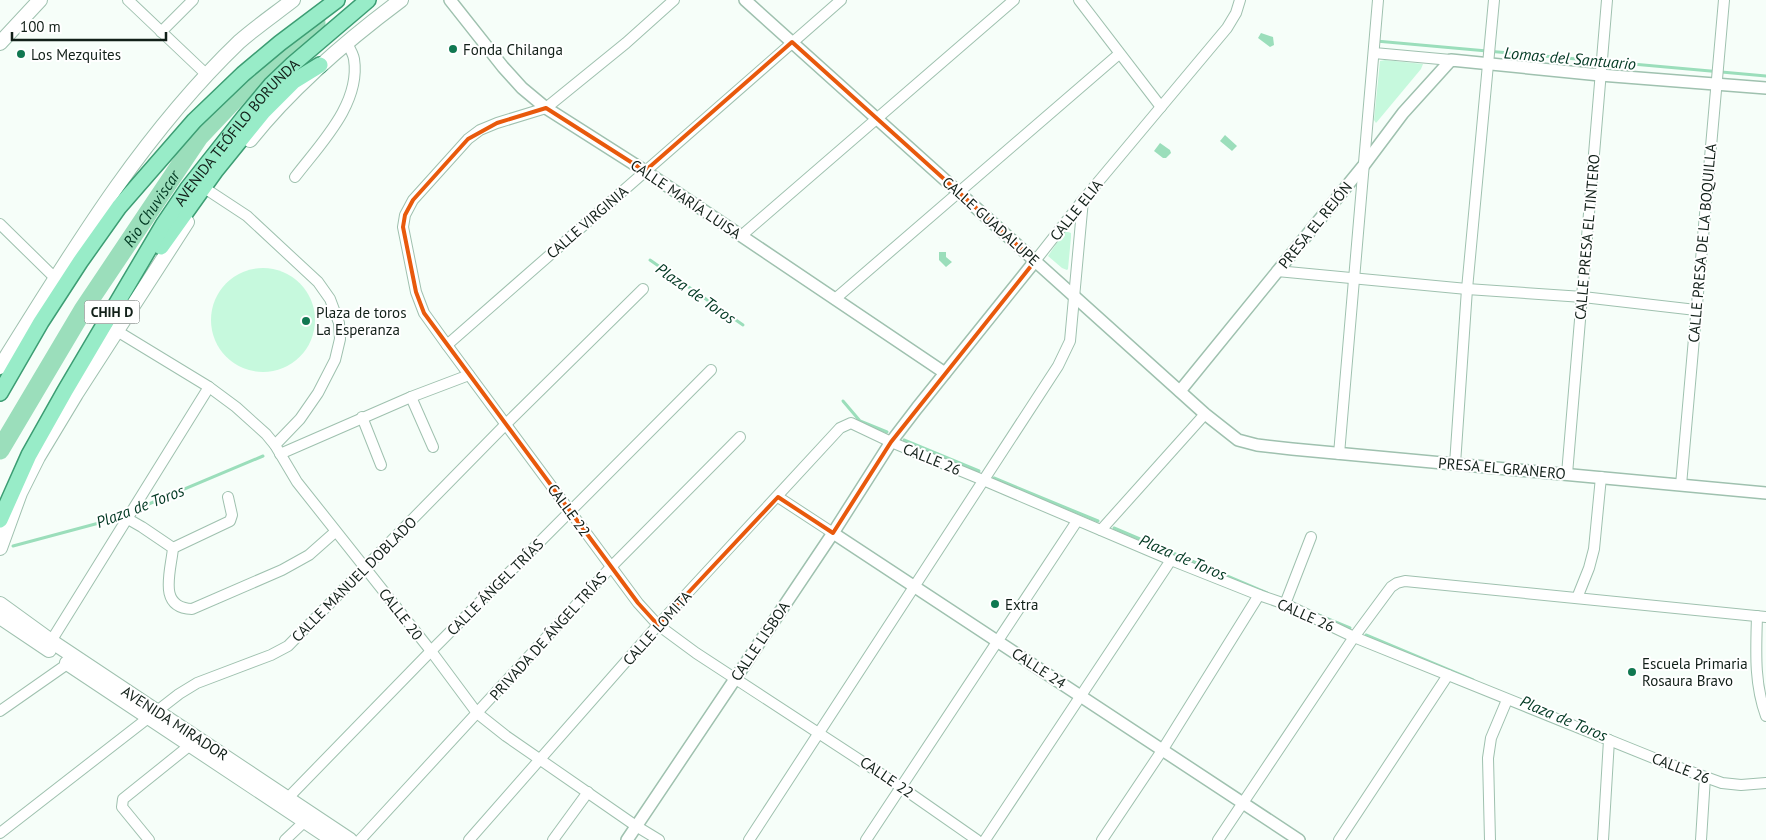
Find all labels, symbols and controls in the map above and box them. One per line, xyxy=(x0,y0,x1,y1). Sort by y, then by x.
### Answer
scale bar xyxy=(12,10,166,42)
text: 100 m xyxy=(20,17,61,36)
place label: Fonda Chilanga xyxy=(463,40,563,59)
water label: Lomas del Santuario xyxy=(1503,42,1637,74)
marker: Fonda Chilanga xyxy=(447,43,459,55)
place label: Los Mezquites xyxy=(31,45,121,64)
marker: Los Mezquites xyxy=(15,48,27,60)
street label: AVENIDA TEÓFILO BORUNDA xyxy=(169,54,303,209)
street label: CALLE PRESA DE LA BOQUILLA xyxy=(1684,143,1720,343)
street label: CALLE PRESA EL TINTERO xyxy=(1570,153,1604,321)
street label: CALLE MARÍA LUISA xyxy=(627,155,745,243)
water label: Rio Chuviscar xyxy=(118,165,185,250)
street label: CALLE GUADALUPE xyxy=(938,172,1044,270)
street label: CALLE ELIA xyxy=(1046,175,1107,245)
street label: PRESA EL REJÓN xyxy=(1274,178,1356,272)
street label: CALLE VIRGINIA xyxy=(542,181,632,263)
water label: Plaza de Toros xyxy=(652,258,740,328)
road number: CHIH D xyxy=(84,300,140,324)
place label: Plaza de toros La Esperanza xyxy=(316,303,406,339)
marker: Plaza de toros La Esperanza xyxy=(300,315,312,327)
street label: CALLE 26 xyxy=(900,439,964,479)
street label: PRESA EL GRANERO xyxy=(1438,453,1566,483)
water label: Plaza de Toros xyxy=(93,480,188,532)
street label: CALLE 22 xyxy=(543,480,595,540)
street label: CALLE MANUEL DOBLADO xyxy=(287,512,421,646)
water label: Plaza de Toros xyxy=(1136,530,1230,585)
street label: CALLE ÁNGEL TRÍAS xyxy=(443,535,547,639)
street label: PRIVADA DE ÁNGEL TRÍAS xyxy=(485,568,611,704)
street label: CALLE 20 xyxy=(375,584,427,644)
street label: CALLE LOMITA xyxy=(619,587,696,669)
street label: CALLE 26 xyxy=(1274,594,1338,636)
place label: Extra xyxy=(1005,595,1038,614)
street label: CALLE LISBOA xyxy=(726,597,794,684)
marker: Extra xyxy=(989,598,1001,610)
street label: CALLE 24 xyxy=(1008,643,1070,693)
place label: Escuela Primaria Rosaura Bravo xyxy=(1642,654,1748,690)
marker: Escuela Primaria Rosaura Bravo xyxy=(1626,666,1638,678)
street label: AVENIDA MIRADOR xyxy=(118,681,232,765)
water label: Plaza de Toros xyxy=(1517,691,1611,746)
street label: CALLE 26 xyxy=(1649,748,1713,788)
street label: CALLE 22 xyxy=(856,752,918,802)

